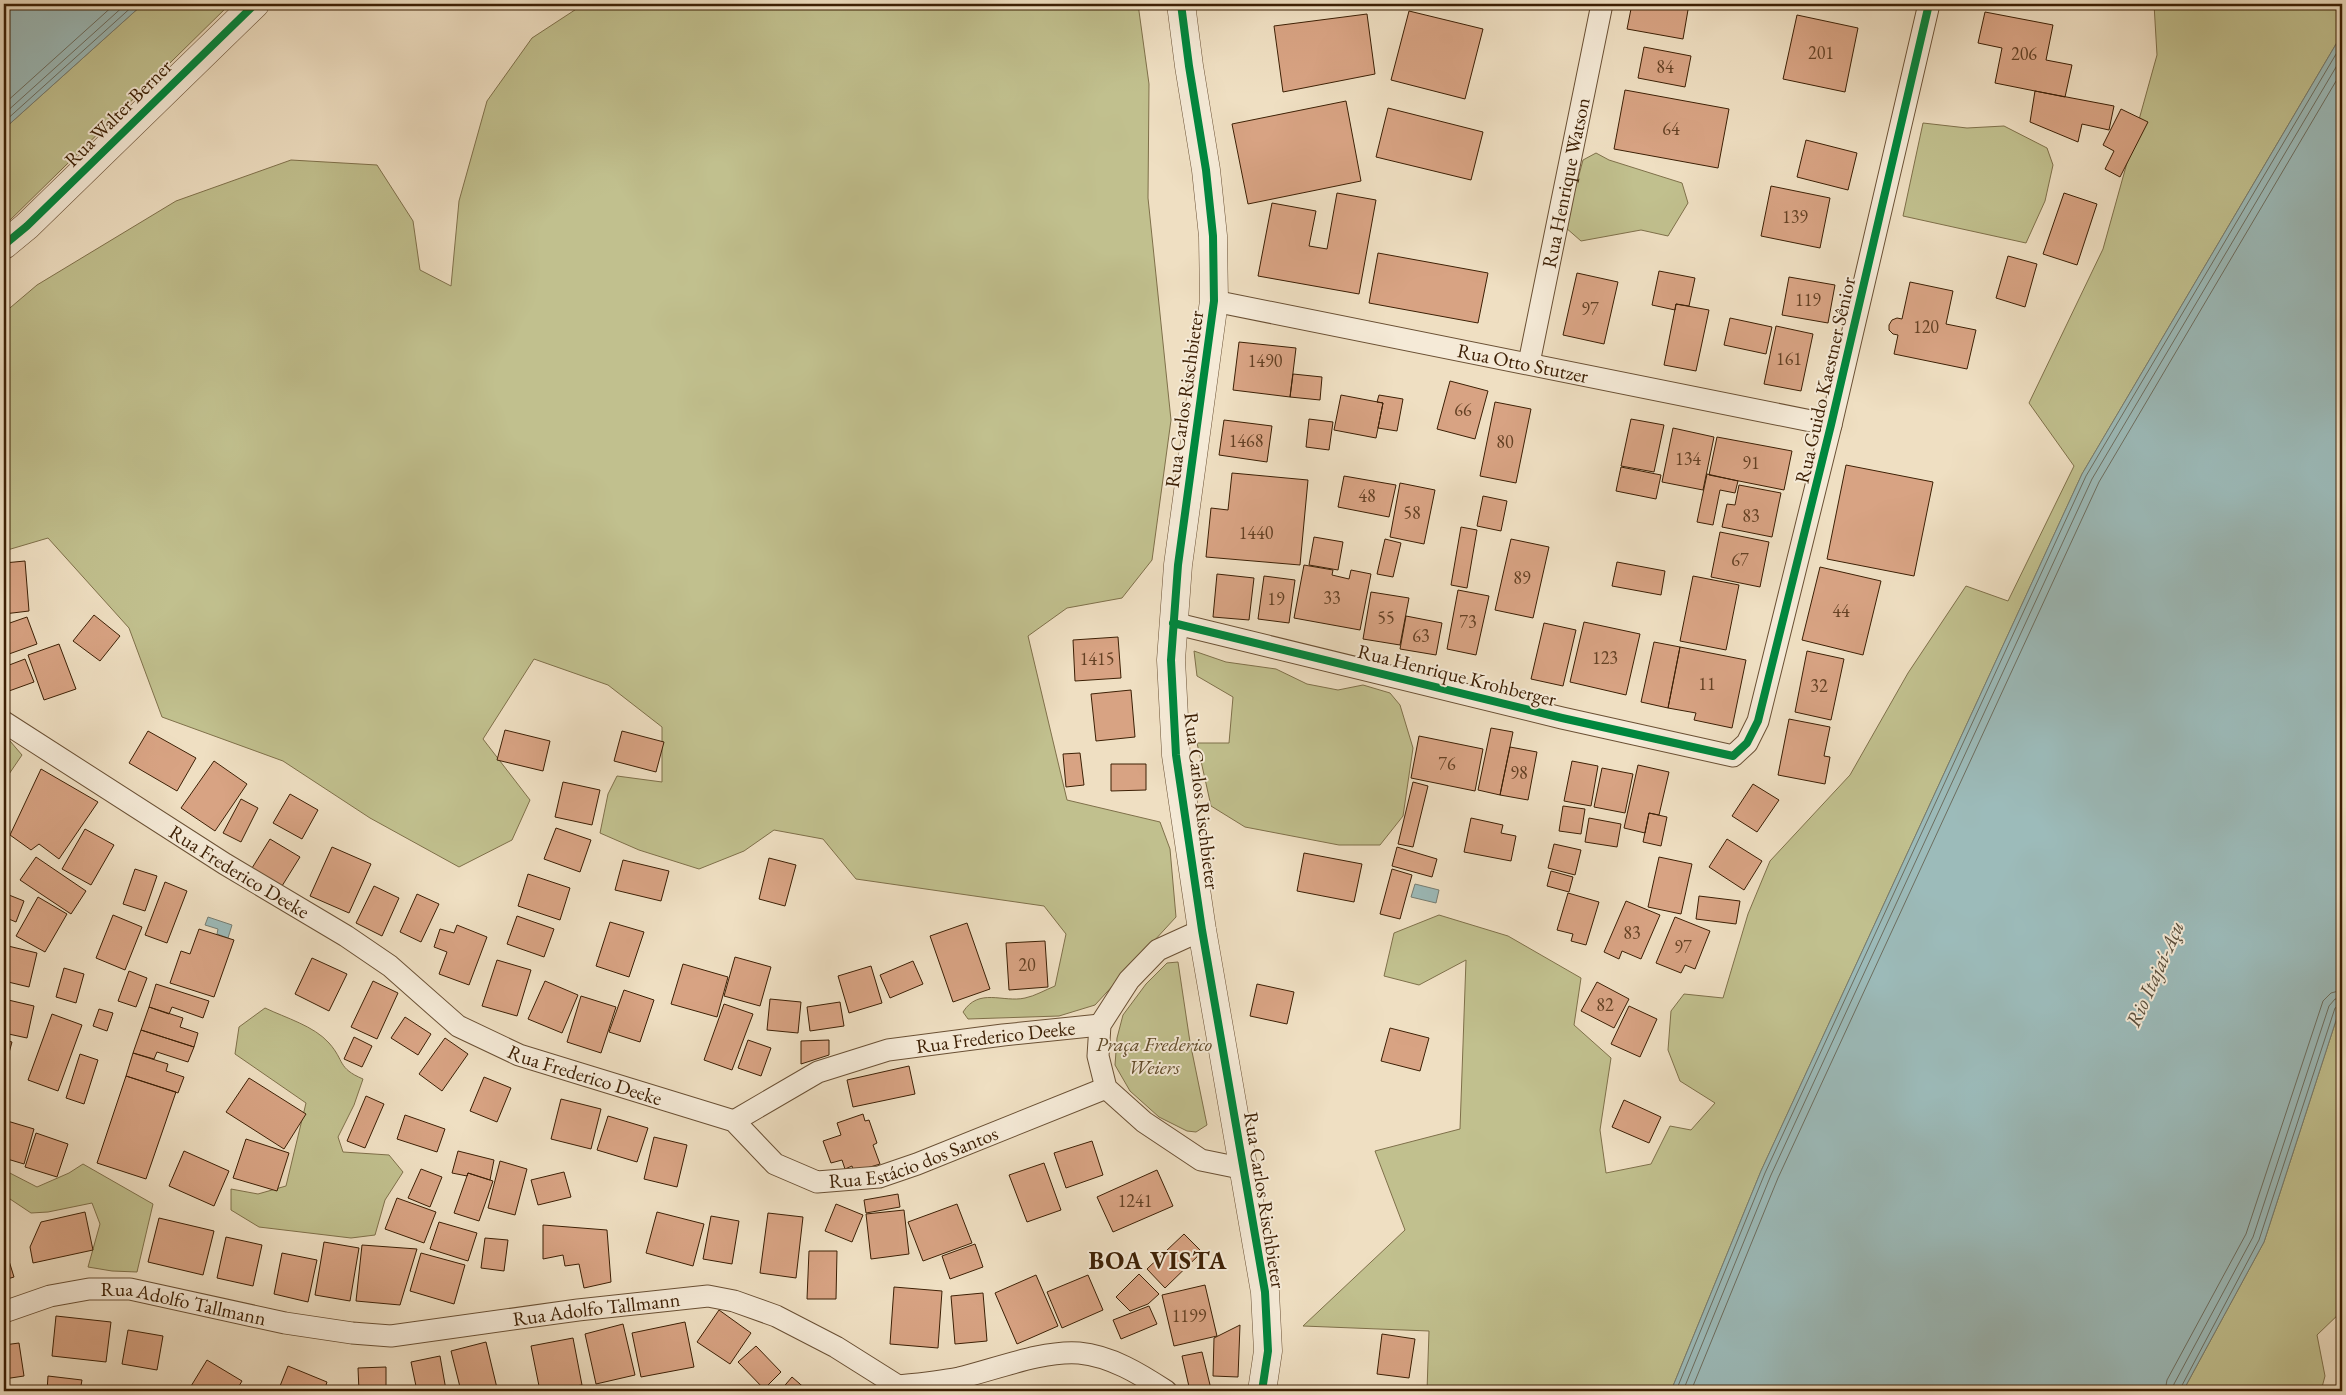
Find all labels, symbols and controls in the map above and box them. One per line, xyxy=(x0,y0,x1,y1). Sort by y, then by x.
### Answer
house number: 201 xyxy=(1808,41,1834,64)
house number: 206 xyxy=(2011,42,2037,65)
street label: Rua Walter Berner xyxy=(59,53,178,172)
house number: 84 xyxy=(1656,55,1674,78)
street label: Rua Henrique Watson xyxy=(1536,95,1596,270)
house number: 64 xyxy=(1662,117,1680,140)
house number: 139 xyxy=(1782,205,1808,228)
street label: Rua Guido Kaestner Sênior xyxy=(1789,274,1861,486)
house number: 119 xyxy=(1795,288,1821,311)
house number: 97 xyxy=(1581,297,1599,320)
street label: Rua Carlos Rischbieter xyxy=(1159,308,1209,489)
house number: 120 xyxy=(1913,315,1939,338)
street label: Rua Otto Stutzer xyxy=(1455,337,1591,389)
house number: 161 xyxy=(1776,347,1802,370)
house number: 1490 xyxy=(1248,349,1283,372)
house number: 66 xyxy=(1454,398,1472,421)
house number: 1468 xyxy=(1229,429,1263,452)
house number: 80 xyxy=(1496,430,1514,453)
house number: 134 xyxy=(1675,447,1701,470)
house number: 91 xyxy=(1742,451,1760,474)
house number: 48 xyxy=(1358,484,1376,507)
house number: 58 xyxy=(1403,501,1421,524)
house number: 83 xyxy=(1742,504,1760,527)
house number: 1440 xyxy=(1239,521,1274,544)
house number: 67 xyxy=(1731,548,1749,571)
house number: 89 xyxy=(1513,566,1531,589)
house number: 33 xyxy=(1323,586,1341,609)
house number: 19 xyxy=(1267,587,1285,610)
house number: 44 xyxy=(1832,599,1850,622)
house number: 55 xyxy=(1377,606,1395,629)
house number: 73 xyxy=(1459,610,1477,633)
house number: 63 xyxy=(1412,624,1430,647)
street label: Rua Henrique Krohberger xyxy=(1355,638,1559,712)
house number: 123 xyxy=(1592,646,1618,669)
house number: 1415 xyxy=(1080,647,1114,670)
house number: 11 xyxy=(1698,672,1716,695)
house number: 32 xyxy=(1810,674,1828,697)
street label: Rua Carlos Rischbieter xyxy=(1178,711,1226,892)
house number: 76 xyxy=(1438,752,1456,775)
house number: 98 xyxy=(1510,761,1528,784)
street label: Rua Frederico Deeke xyxy=(164,819,315,925)
water label: Rio Itajaí-Açu xyxy=(2119,916,2190,1031)
house number: 83 xyxy=(1623,921,1641,944)
house number: 97 xyxy=(1674,935,1692,958)
house number: 20 xyxy=(1018,953,1036,976)
house number: 82 xyxy=(1596,993,1614,1016)
street label: Rua Frederico Deeke xyxy=(914,1015,1077,1059)
park label: Praça Frederico Weiers xyxy=(1096,1031,1213,1080)
street label: Rua Frederico Deeke xyxy=(503,1038,666,1111)
street label: Rua Carlos Rischbieter xyxy=(1238,1110,1292,1291)
street label: Rua Estácio dos Santos xyxy=(828,1120,1002,1194)
house number: 1241 xyxy=(1118,1189,1152,1212)
district label: BOA VISTA xyxy=(1089,1244,1227,1276)
street label: Rua Adolfo Tallmann xyxy=(100,1276,269,1332)
street label: Rua Adolfo Tallmann xyxy=(511,1286,682,1332)
house number: 1199 xyxy=(1172,1304,1207,1327)

